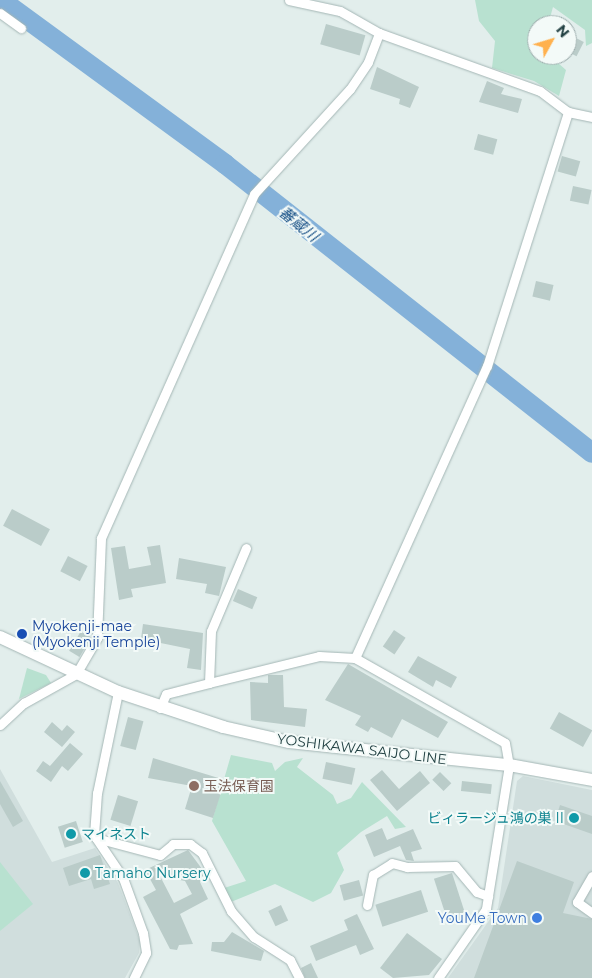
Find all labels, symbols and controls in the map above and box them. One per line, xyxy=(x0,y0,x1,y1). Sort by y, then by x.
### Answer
north arrow xyxy=(527,15,577,65)
text: N xyxy=(552,21,573,41)
water label: 蕃蔵川 xyxy=(276,203,322,245)
place label: Myokenji-mae (Myokenji Temple) xyxy=(32,618,160,650)
marker: Myokenji-mae (Myokenji Temple) xyxy=(16,628,28,640)
street label: YOSHIKAWA SAIJO LINE xyxy=(276,730,448,768)
place label: 玉法保育園 xyxy=(204,778,274,794)
marker: 玉法保育園 xyxy=(188,780,200,792)
place label: ビィラージュ鴻の巣 II xyxy=(426,810,564,826)
marker: ビィラージュ鴻の巣 II xyxy=(568,812,580,824)
place label: マイネスト xyxy=(81,826,151,842)
marker: マイネスト xyxy=(65,828,77,840)
place label: Tamaho Nursery xyxy=(95,865,211,881)
marker: Tamaho Nursery xyxy=(79,867,91,879)
place label: YouMe Town xyxy=(438,910,527,926)
marker: YouMe Town xyxy=(531,912,543,924)

